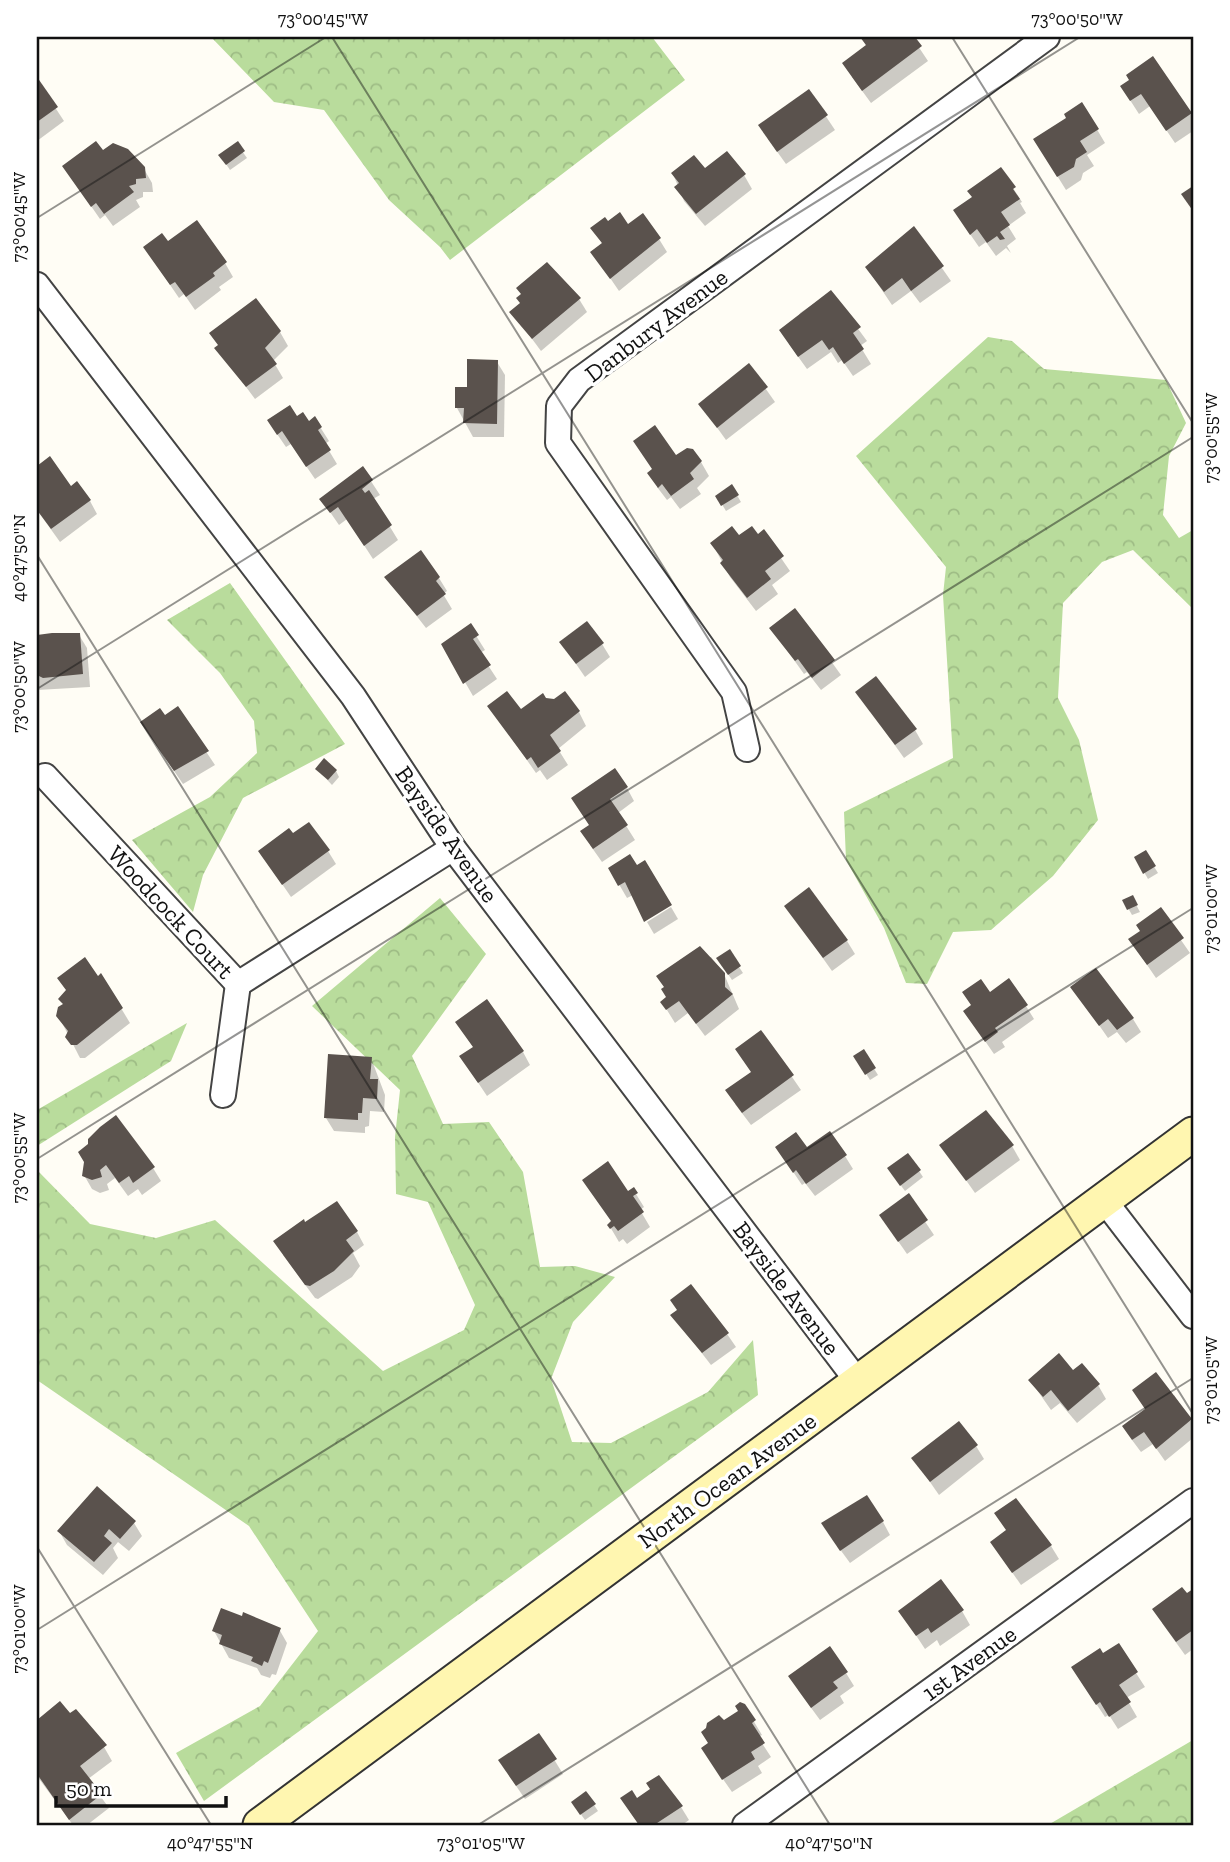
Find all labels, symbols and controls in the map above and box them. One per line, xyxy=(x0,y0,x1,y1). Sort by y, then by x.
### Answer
text: 73°00'45"W xyxy=(278,8,368,30)
text: 73°00'50"W xyxy=(1031,8,1123,30)
text: 73°00'45"W xyxy=(8,172,30,262)
street label: Danbury Avenue xyxy=(579,262,733,388)
text: 73°00'55"W xyxy=(1200,393,1222,483)
text: 40°47'50"N xyxy=(8,514,30,602)
text: 73°00'50"W xyxy=(8,641,30,733)
street label: Bayside Avenue xyxy=(389,760,505,908)
street label: Woodcock Court xyxy=(102,839,240,985)
text: 73°01'00"W xyxy=(1200,864,1222,953)
text: 73°00'55"W xyxy=(8,1113,30,1203)
street label: Bayside Avenue xyxy=(727,1215,847,1361)
text: 73°01'05"W xyxy=(1200,1336,1222,1424)
street label: North Ocean Avenue xyxy=(632,1406,822,1554)
text: 73°01'00"W xyxy=(8,1584,30,1673)
street label: 1st Avenue xyxy=(916,1619,1022,1707)
scale bar xyxy=(56,1764,226,1808)
text: 50 m xyxy=(66,1776,112,1801)
text: 40°47'55"N xyxy=(167,1832,253,1854)
text: 73°01'05"W xyxy=(437,1832,525,1854)
text: 40°47'50"N xyxy=(785,1832,873,1854)

